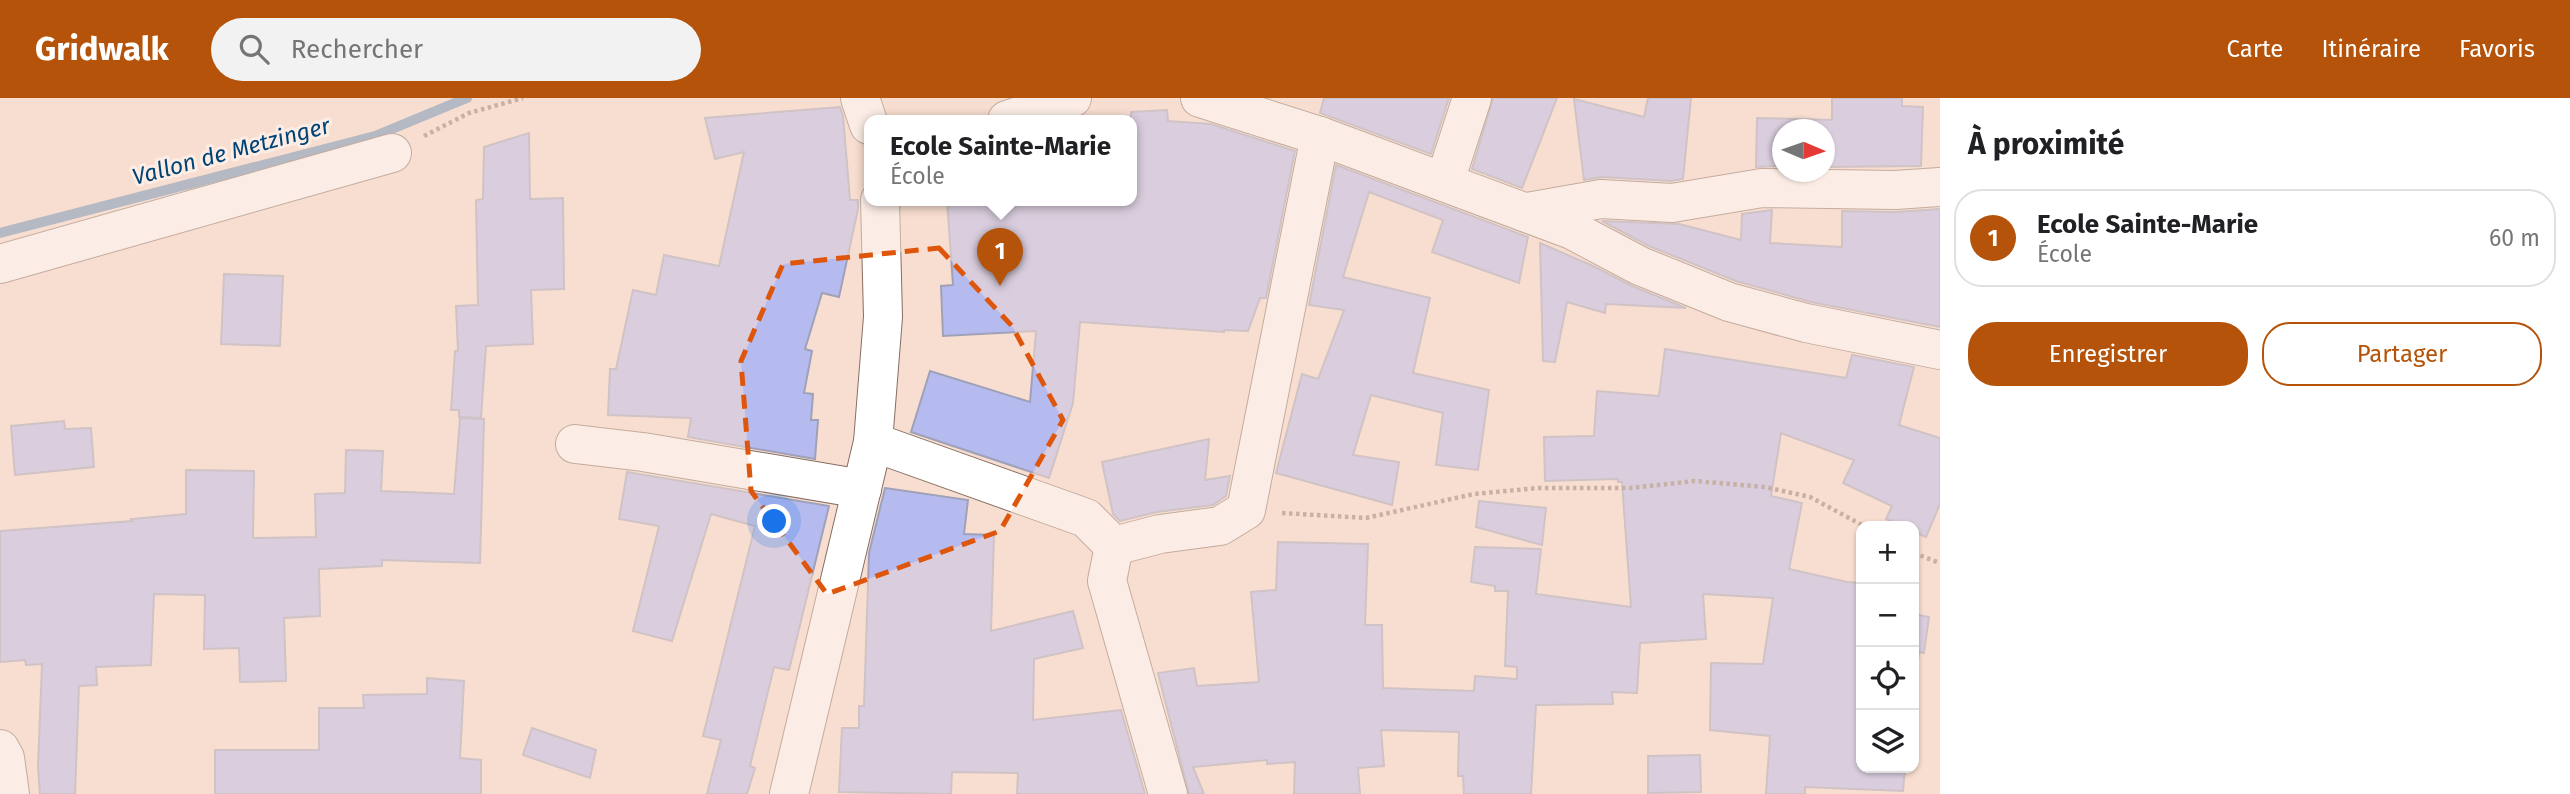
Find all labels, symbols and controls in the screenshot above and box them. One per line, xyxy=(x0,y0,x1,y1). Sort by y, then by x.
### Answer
search box xyxy=(211,18,701,81)
text: Gridwalk xyxy=(35,29,169,69)
icon: search xyxy=(235,30,273,68)
text: Rechercher xyxy=(291,34,423,65)
text: Carte xyxy=(2227,35,2283,63)
text: Itinéraire xyxy=(2321,35,2421,63)
text: Favoris xyxy=(2459,35,2535,63)
water label: Vallon de Metzinger xyxy=(129,111,334,191)
popup xyxy=(864,115,1137,206)
north arrow xyxy=(1772,119,1835,182)
text: À proximité xyxy=(1968,126,2124,162)
text: Ecole Sainte-Marie xyxy=(890,131,1111,162)
text: École xyxy=(890,162,945,190)
text: Ecole Sainte-Marie xyxy=(2037,209,2258,240)
text: 1 xyxy=(1988,224,1998,252)
text: 60 m xyxy=(2489,224,2540,252)
pin: 1 xyxy=(977,228,1023,286)
text: École xyxy=(2037,240,2092,268)
button: Enregistrer xyxy=(1968,322,2248,386)
button: Partager xyxy=(2262,322,2542,386)
your location xyxy=(757,504,791,538)
map controls xyxy=(1856,521,1919,773)
button: + xyxy=(1856,521,1919,584)
button: − xyxy=(1856,584,1919,647)
button: locate xyxy=(1856,647,1919,710)
button: layers xyxy=(1856,710,1919,773)

